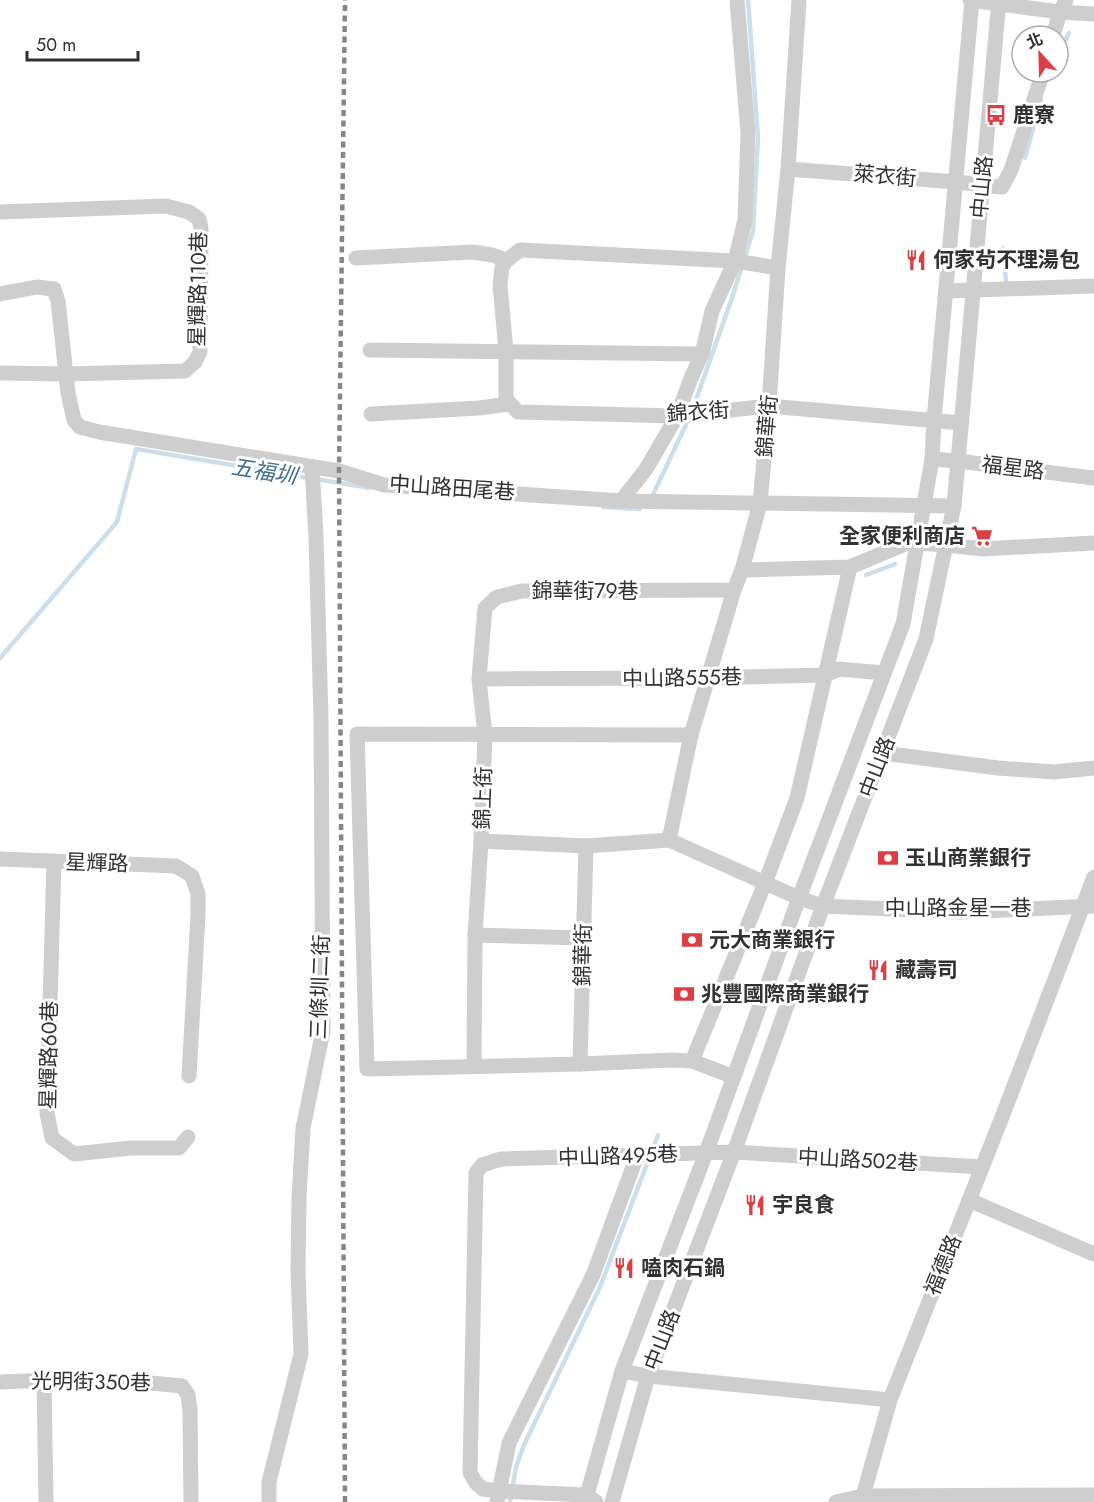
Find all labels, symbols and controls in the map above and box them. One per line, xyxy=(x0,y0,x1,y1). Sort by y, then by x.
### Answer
scale bar xyxy=(27,24,138,62)
north arrow xyxy=(1010,24,1070,84)
text: 北 xyxy=(1023,27,1046,54)
text: 50 m xyxy=(36,32,76,58)
place label: 鹿寮 xyxy=(1013,100,1055,130)
bus stop icon: 鹿寮 xyxy=(984,103,1008,127)
street label: 中山路 xyxy=(964,154,1000,220)
street label: 萊衣街 xyxy=(852,158,918,194)
street label: 星輝路110巷 xyxy=(182,231,214,347)
place label: 何家茍不理湯包 xyxy=(933,245,1080,275)
restaurant icon: 何家茍不理湯包 xyxy=(904,248,928,272)
street label: 錦華街 xyxy=(749,393,785,459)
street label: 錦衣街 xyxy=(666,395,730,429)
street label: 福星路 xyxy=(980,449,1046,487)
water label: 五福圳 xyxy=(229,450,302,492)
street label: 中山路田尾巷 xyxy=(388,469,516,507)
place label: 全家便利商店 xyxy=(839,521,965,551)
supermarket icon: 全家便利商店 xyxy=(970,524,994,548)
street label: 錦華街79巷 xyxy=(531,576,639,606)
street label: 中山路555巷 xyxy=(622,662,742,694)
street label: 中山路 xyxy=(852,732,902,802)
street label: 錦上街 xyxy=(467,766,499,830)
place label: 玉山商業銀行 xyxy=(905,843,1031,873)
bank icon: 玉山商業銀行 xyxy=(876,846,900,870)
street label: 星輝路 xyxy=(65,847,129,879)
street label: 中山路金星一巷 xyxy=(885,893,1032,923)
street label: 錦華街 xyxy=(567,923,599,987)
place label: 元大商業銀行 xyxy=(709,925,835,955)
bank icon: 元大商業銀行 xyxy=(680,928,704,952)
street label: 三條圳二街 xyxy=(303,934,337,1040)
place label: 藏壽司 xyxy=(895,955,958,985)
restaurant icon: 藏壽司 xyxy=(866,958,890,982)
place label: 兆豐國際商業銀行 xyxy=(701,979,869,1009)
bank icon: 兆豐國際商業銀行 xyxy=(672,982,696,1006)
street label: 星輝路60巷 xyxy=(33,1000,65,1110)
street label: 中山路495巷 xyxy=(557,1139,679,1173)
street label: 中山路502巷 xyxy=(797,1142,919,1178)
place label: 宇良食 xyxy=(772,1190,835,1220)
restaurant icon: 宇良食 xyxy=(743,1193,767,1217)
street label: 福德路 xyxy=(917,1230,969,1300)
place label: 嗑肉石鍋 xyxy=(641,1253,725,1283)
restaurant icon: 嗑肉石鍋 xyxy=(612,1256,636,1280)
street label: 中山路 xyxy=(637,1305,687,1375)
street label: 光明街350巷 xyxy=(31,1366,151,1398)

